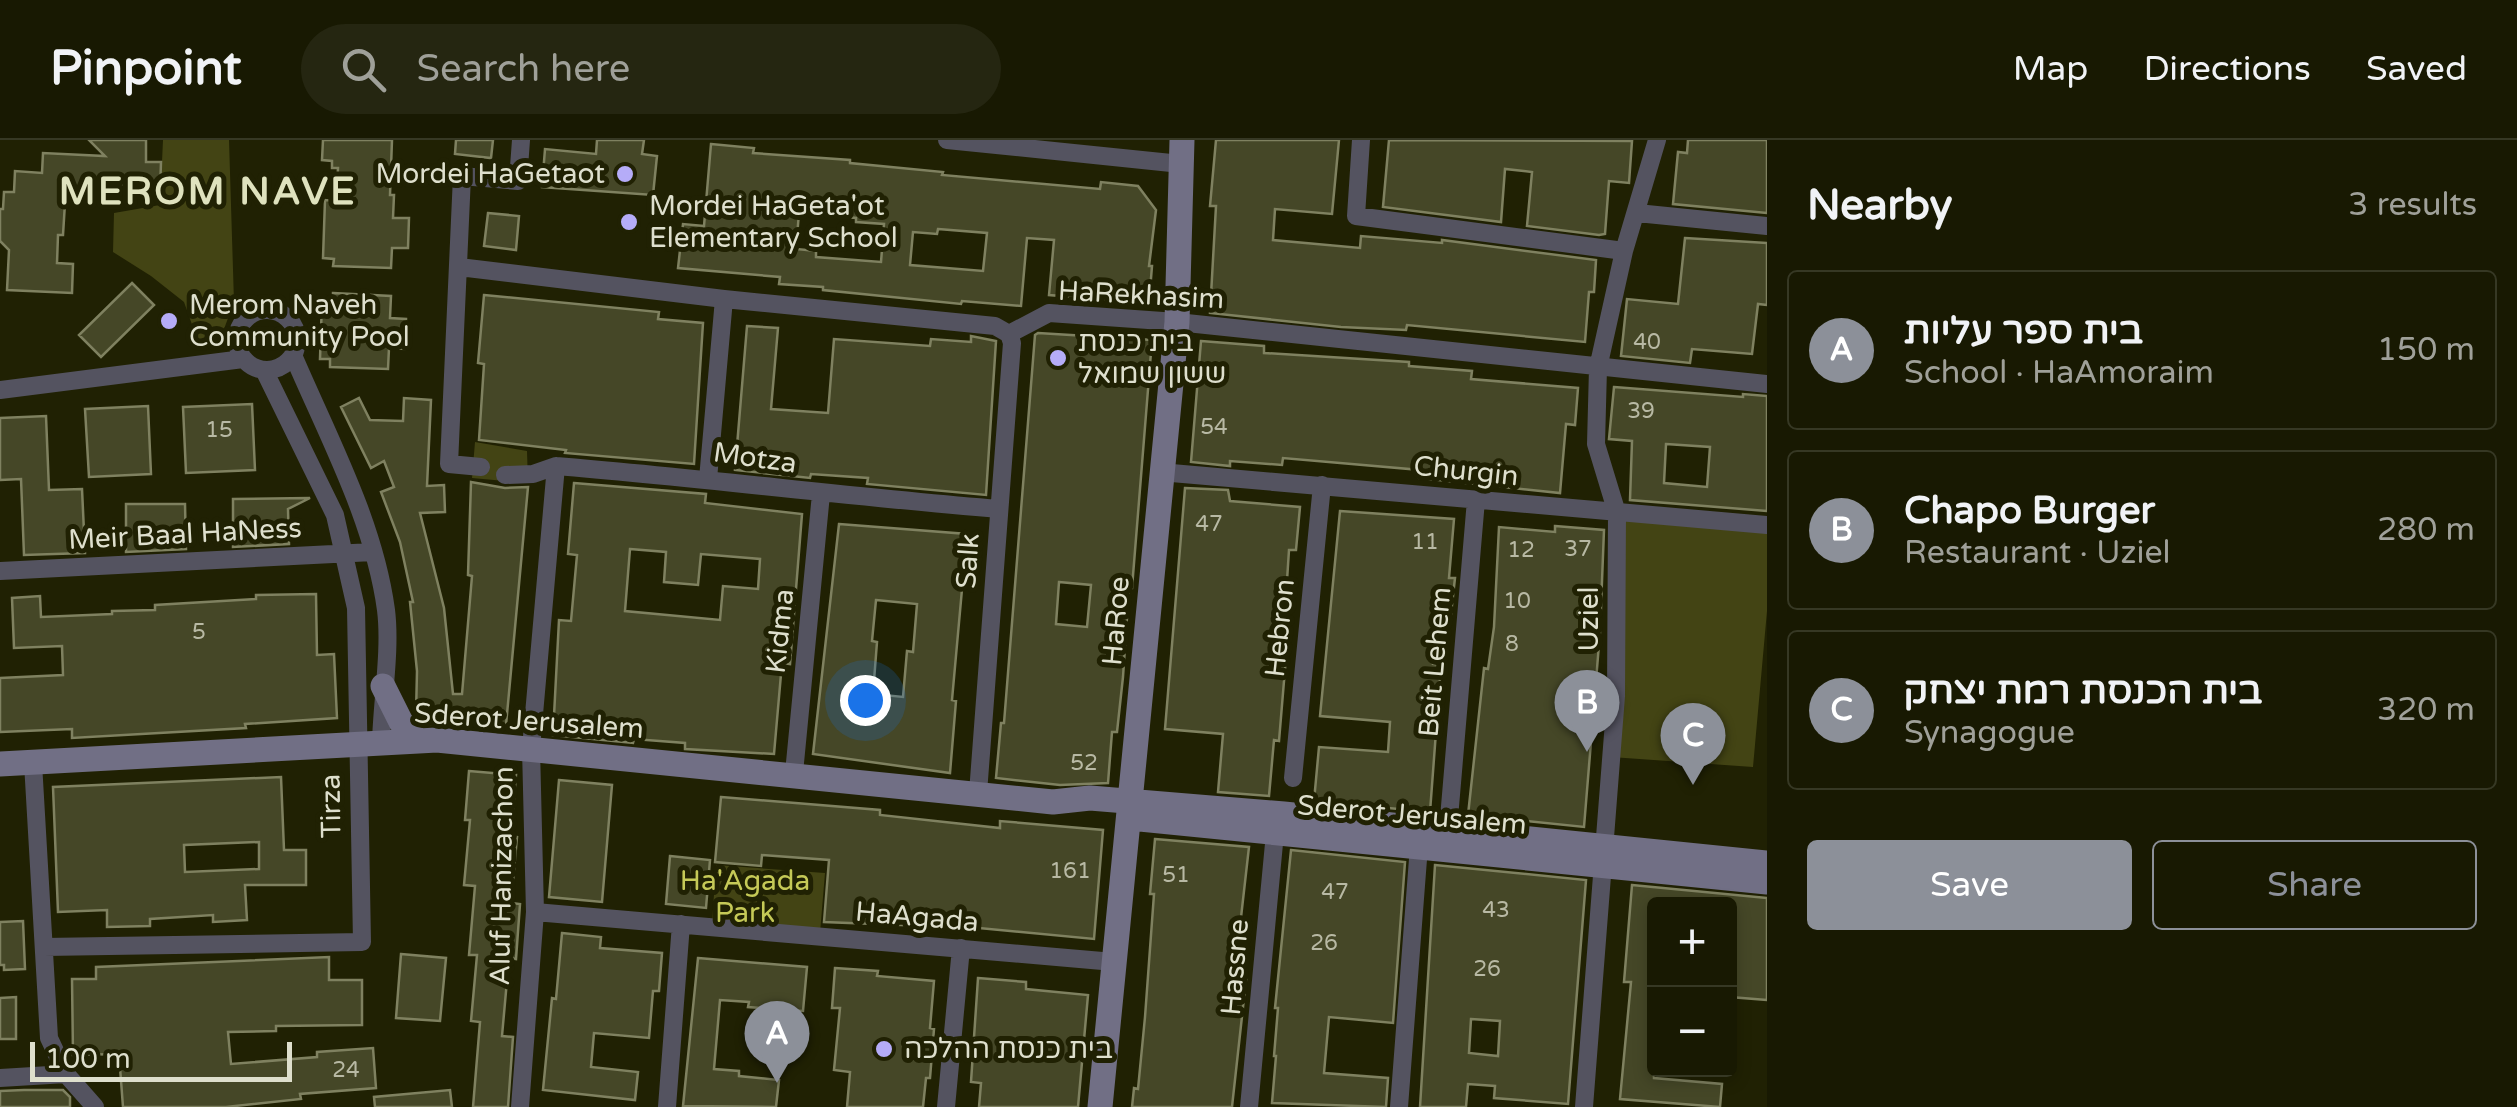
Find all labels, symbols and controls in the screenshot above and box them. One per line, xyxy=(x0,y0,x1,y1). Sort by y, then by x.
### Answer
search box xyxy=(301,24,1001,114)
text: Pinpoint xyxy=(50,40,241,98)
icon: search xyxy=(336,42,391,97)
text: Search here xyxy=(416,46,630,92)
text: Map xyxy=(2013,48,2088,90)
text: Directions xyxy=(2143,48,2311,90)
text: Saved xyxy=(2366,48,2467,90)
place label: Mordei HaGetaot xyxy=(376,157,605,191)
marker: Mordei HaGetaot xyxy=(614,163,636,185)
district label: MEROM NAVE xyxy=(59,169,357,215)
text: Nearby xyxy=(1807,180,1952,231)
text: 3 results xyxy=(2348,186,2477,224)
place label: Mordei HaGeta'ot Elementary School xyxy=(649,189,898,255)
marker: Mordei HaGeta'ot Elementary School xyxy=(618,211,640,233)
street label: HaRekhasim xyxy=(1057,274,1225,316)
place label: Merom Naveh Community Pool xyxy=(189,288,410,354)
text: בית ספר עליות xyxy=(1904,308,2143,354)
marker: Merom Naveh Community Pool xyxy=(158,310,180,332)
place label: בית כנסת ששון שמואל xyxy=(1078,325,1226,391)
house number: 40 xyxy=(1633,329,1661,355)
text: A xyxy=(1830,331,1853,369)
text: 150 m xyxy=(2377,331,2475,369)
marker: בית כנסת ששון שמואל xyxy=(1047,347,1069,369)
text: School · HaAmoraim xyxy=(1904,354,2214,392)
house number: 39 xyxy=(1627,398,1655,424)
house number: 54 xyxy=(1200,414,1228,440)
house number: 15 xyxy=(205,417,233,443)
street label: Motza xyxy=(711,435,799,481)
street label: Churgin xyxy=(1412,449,1520,493)
text: Chapo Burger xyxy=(1904,488,2155,534)
street label: Meir Baal HaNess xyxy=(67,511,303,557)
house number: 47 xyxy=(1195,511,1223,537)
text: B xyxy=(1830,511,1853,549)
text: 280 m xyxy=(2377,511,2475,549)
house number: 11 xyxy=(1411,529,1439,555)
street label: Salk xyxy=(949,532,987,590)
text: Restaurant · Uziel xyxy=(1904,534,2170,572)
house number: 37 xyxy=(1564,536,1592,562)
house number: 12 xyxy=(1507,537,1535,563)
street label: HaRoe xyxy=(1095,575,1137,667)
street label: Hebron xyxy=(1258,577,1302,679)
street label: Beit Lehem xyxy=(1411,585,1459,739)
street label: Kidma xyxy=(759,587,801,675)
street label: Uziel xyxy=(1572,587,1606,651)
house number: 10 xyxy=(1503,588,1531,614)
house number: 5 xyxy=(192,619,206,645)
house number: 8 xyxy=(1505,631,1519,657)
text: בית הכנסת רמת יצחק xyxy=(1904,668,2262,714)
pin: B xyxy=(1554,670,1620,752)
your location xyxy=(840,675,891,726)
text: C xyxy=(1830,691,1853,729)
text: 320 m xyxy=(2377,691,2475,729)
street label: Sderot Jerusalem xyxy=(413,696,645,746)
pin: C xyxy=(1660,702,1726,785)
text: Synagogue xyxy=(1904,714,2075,752)
house number: 52 xyxy=(1070,750,1098,776)
street label: Aluf Hanizachon xyxy=(483,766,521,986)
street label: Tirza xyxy=(313,774,349,838)
street label: Sderot Jerusalem xyxy=(1296,788,1528,842)
button: Save xyxy=(1807,840,2132,930)
button: Share xyxy=(2152,840,2477,930)
house number: 161 xyxy=(1049,858,1091,884)
house number: 51 xyxy=(1162,862,1190,888)
park label: Ha'Agada Park xyxy=(680,864,810,930)
house number: 47 xyxy=(1321,879,1349,905)
street label: HaAgada xyxy=(854,895,980,939)
house number: 43 xyxy=(1482,897,1510,923)
map controls xyxy=(1647,897,1737,1077)
button: + xyxy=(1647,897,1737,987)
street label: Hassne xyxy=(1214,917,1256,1017)
house number: 26 xyxy=(1310,930,1338,956)
house number: 26 xyxy=(1473,956,1501,982)
button: − xyxy=(1647,987,1737,1077)
pin: A xyxy=(744,1000,810,1083)
place label: בית כנסת ההלכה xyxy=(904,1032,1113,1066)
scale bar xyxy=(30,1037,292,1082)
marker: בית כנסת ההלכה xyxy=(873,1038,895,1060)
text: 100 m xyxy=(45,1042,131,1076)
house number: 24 xyxy=(332,1057,360,1083)

